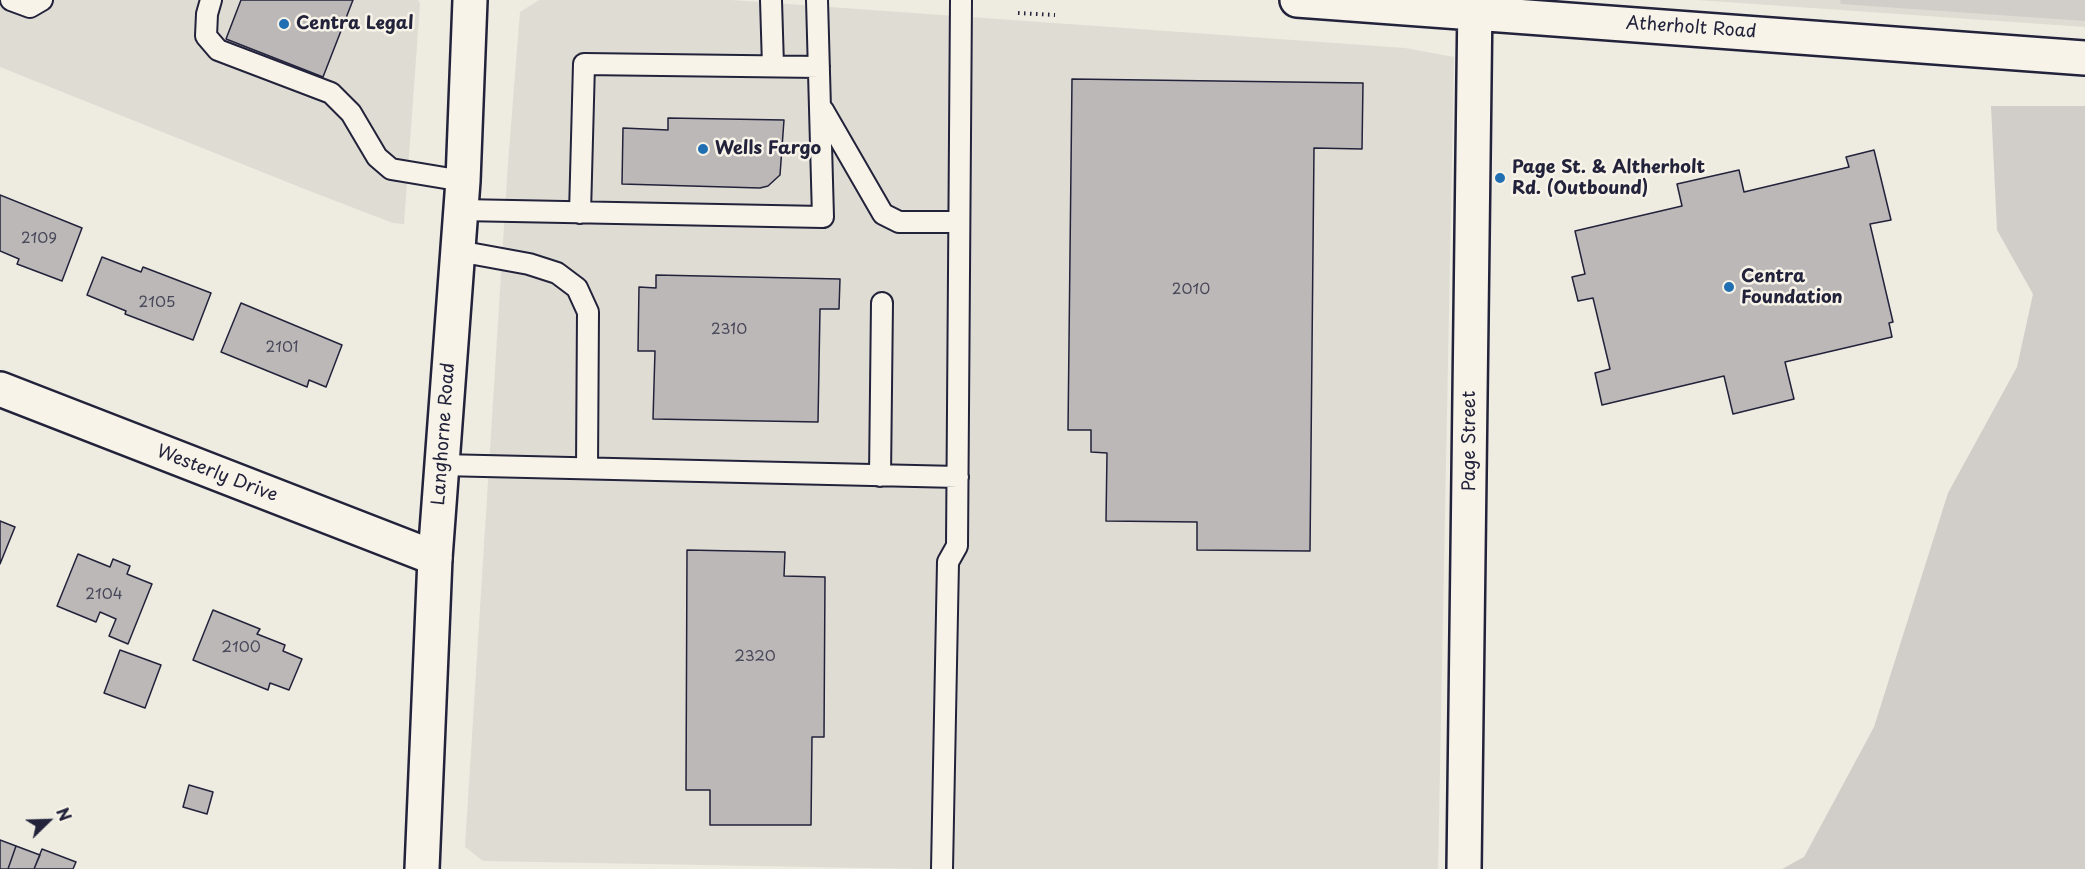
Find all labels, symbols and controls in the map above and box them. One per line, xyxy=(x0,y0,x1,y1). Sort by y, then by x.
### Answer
place label: Centra Legal xyxy=(296,13,413,35)
street label: Atherholt Road xyxy=(1625,13,1757,43)
marker: Centra Legal xyxy=(277,17,291,31)
place label: Wells Fargo xyxy=(715,138,821,160)
marker: Wells Fargo xyxy=(696,142,710,156)
place label: Page St. & Altherholt Rd. (Outbound) xyxy=(1512,157,1705,200)
marker: Page St. & Altherholt Rd. (Outbound) xyxy=(1493,171,1507,185)
house number: 2109 xyxy=(21,230,57,248)
place label: Centra Foundation xyxy=(1741,266,1843,308)
marker: Centra Foundation xyxy=(1722,280,1736,294)
house number: 2010 xyxy=(1172,281,1210,299)
house number: 2105 xyxy=(139,294,175,312)
house number: 2310 xyxy=(711,321,747,339)
house number: 2101 xyxy=(265,339,299,357)
street label: Langhorne Road xyxy=(428,362,460,506)
street label: Page Street xyxy=(1459,391,1481,491)
street label: Westerly Drive xyxy=(153,441,281,507)
house number: 2104 xyxy=(85,586,123,604)
house number: 2100 xyxy=(221,639,261,657)
house number: 2320 xyxy=(734,648,776,666)
north arrow xyxy=(18,791,78,851)
text: N xyxy=(51,803,78,824)

